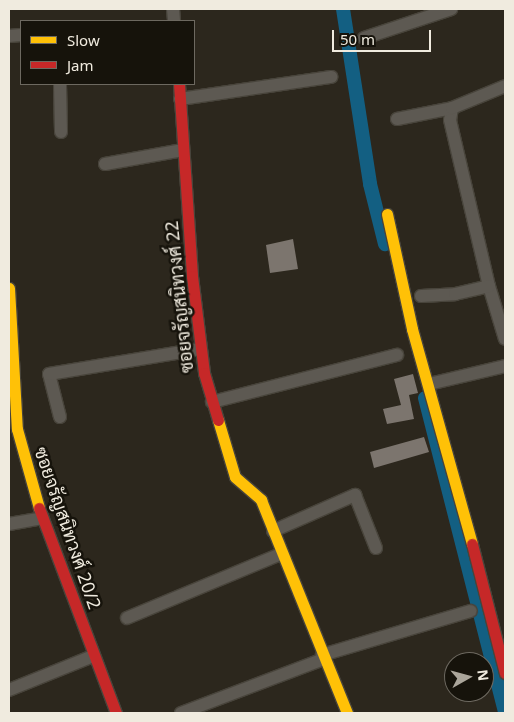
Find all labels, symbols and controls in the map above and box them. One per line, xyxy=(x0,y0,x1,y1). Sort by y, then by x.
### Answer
legend xyxy=(20,20,195,85)
scale bar xyxy=(334,20,433,52)
text: 50 m xyxy=(340,29,375,49)
text: Slow xyxy=(67,30,100,50)
text: Jam xyxy=(67,55,94,75)
street label: ซอยจรัญสนิทวงศ์ 22 xyxy=(160,220,198,374)
street label: ซอยจรัญสนิทวงศ์ 20/2 xyxy=(30,444,106,612)
north arrow xyxy=(444,652,494,702)
text: N xyxy=(473,668,494,682)

